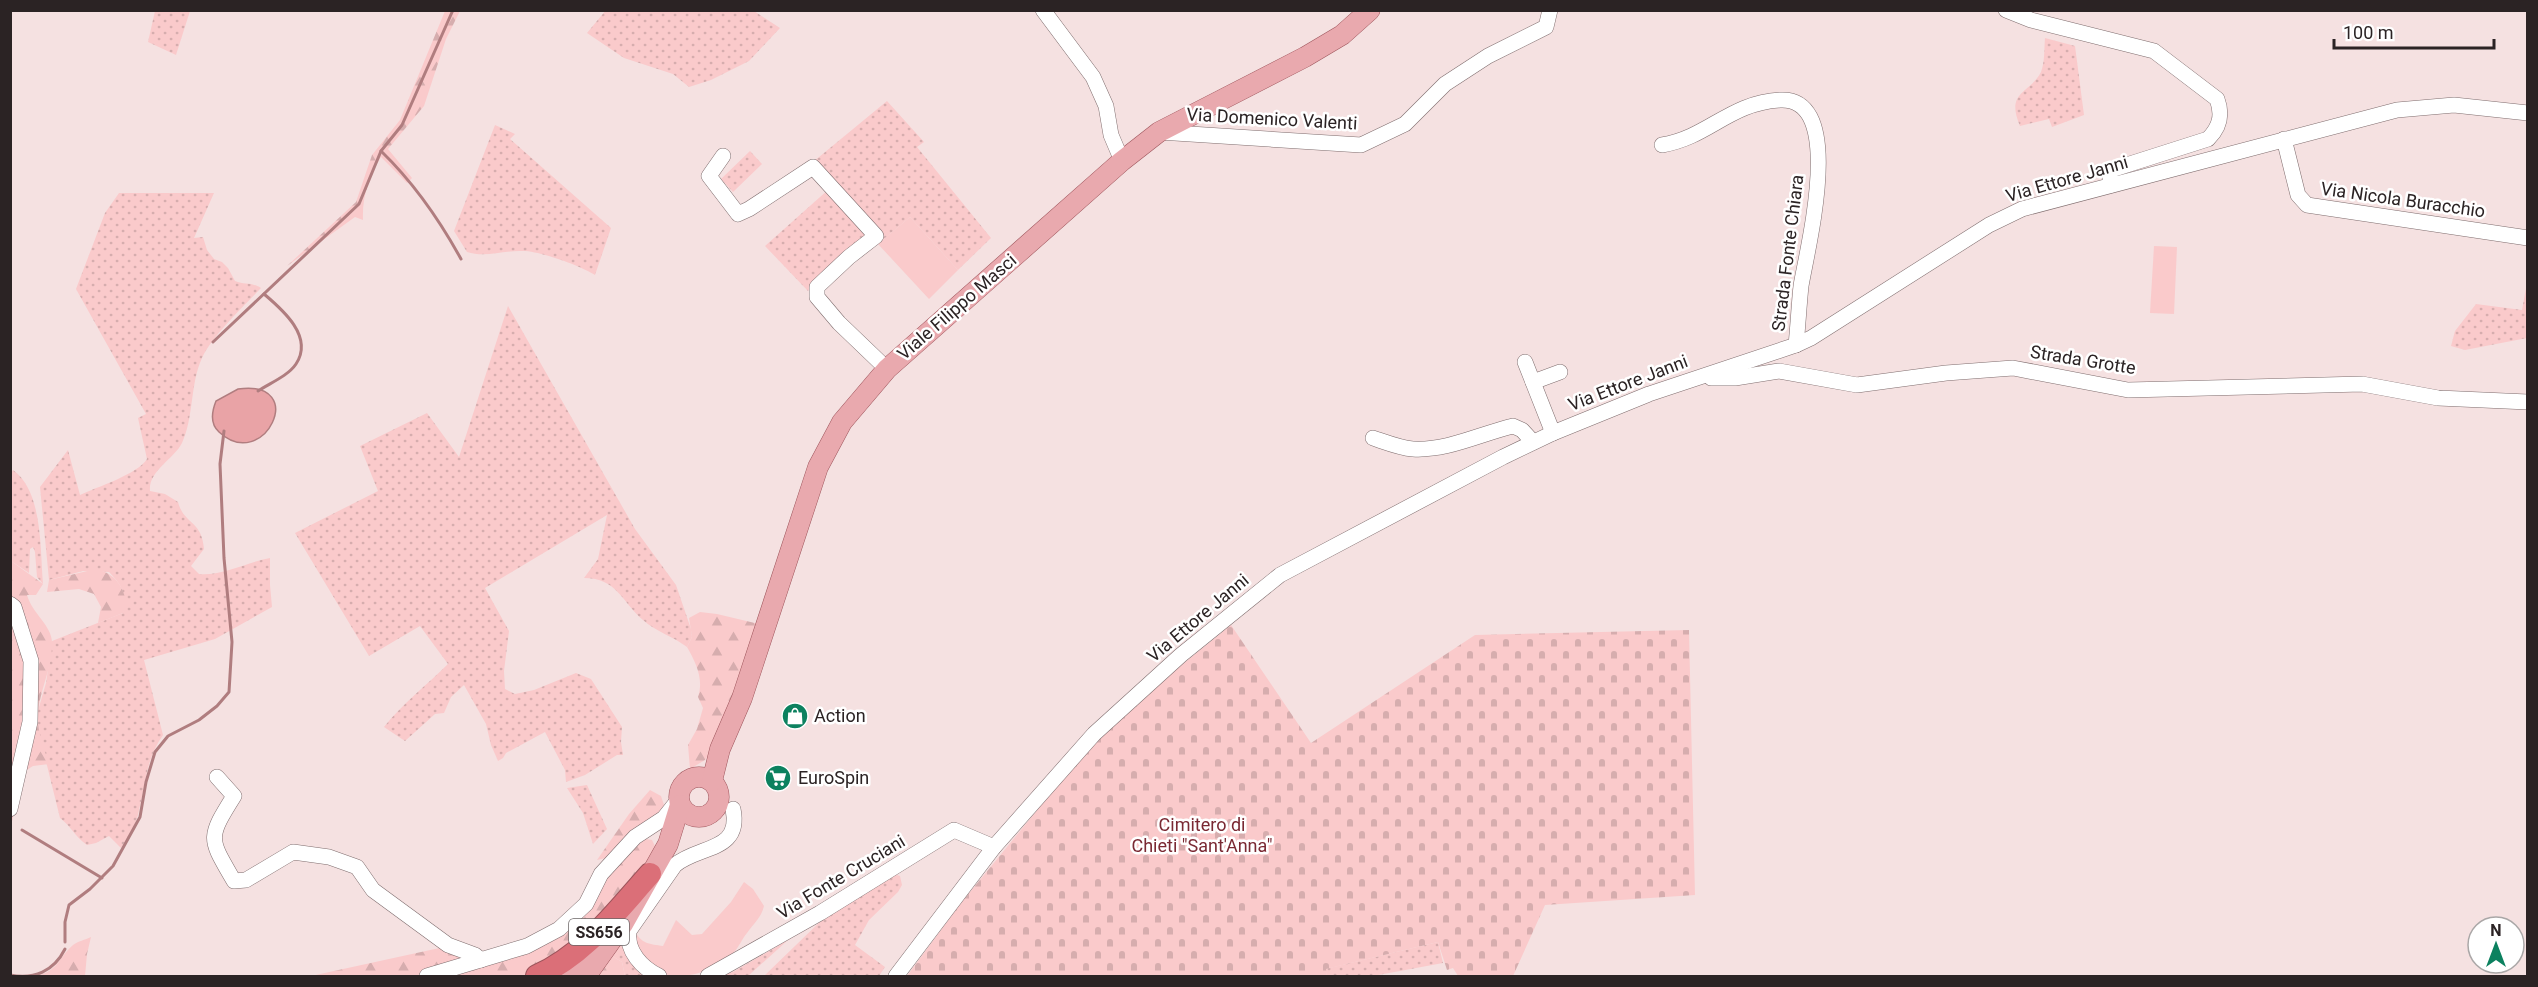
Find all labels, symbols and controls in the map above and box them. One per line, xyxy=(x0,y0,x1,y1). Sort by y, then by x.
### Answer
scale bar xyxy=(2334,12,2494,50)
text: 100 m xyxy=(2343,22,2394,43)
street label: Via Domenico Valenti xyxy=(1186,104,1358,133)
street label: Via Ettore Janni xyxy=(2003,151,2130,206)
street label: Strada Fonte Chiara xyxy=(1767,173,1808,332)
street label: Via Nicola Buracchio xyxy=(2320,178,2487,221)
street label: Viale Filippo Masci xyxy=(893,249,1020,364)
street label: Strada Grotte xyxy=(2029,341,2137,378)
street label: Via Ettore Janni xyxy=(1565,350,1690,415)
street label: Via Ettore Janni xyxy=(1143,569,1253,666)
shop icon: Action xyxy=(780,701,810,731)
place label: Action xyxy=(814,705,866,726)
supermarket icon: EuroSpin xyxy=(763,763,793,793)
place label: EuroSpin xyxy=(798,767,869,788)
park label: Cimitero di Chieti "Sant'Anna" xyxy=(1131,814,1273,856)
street label: Via Fonte Cruciani xyxy=(773,830,909,923)
north arrow xyxy=(2466,915,2526,975)
road number: SS656 xyxy=(569,919,629,945)
text: N xyxy=(2490,921,2502,940)

